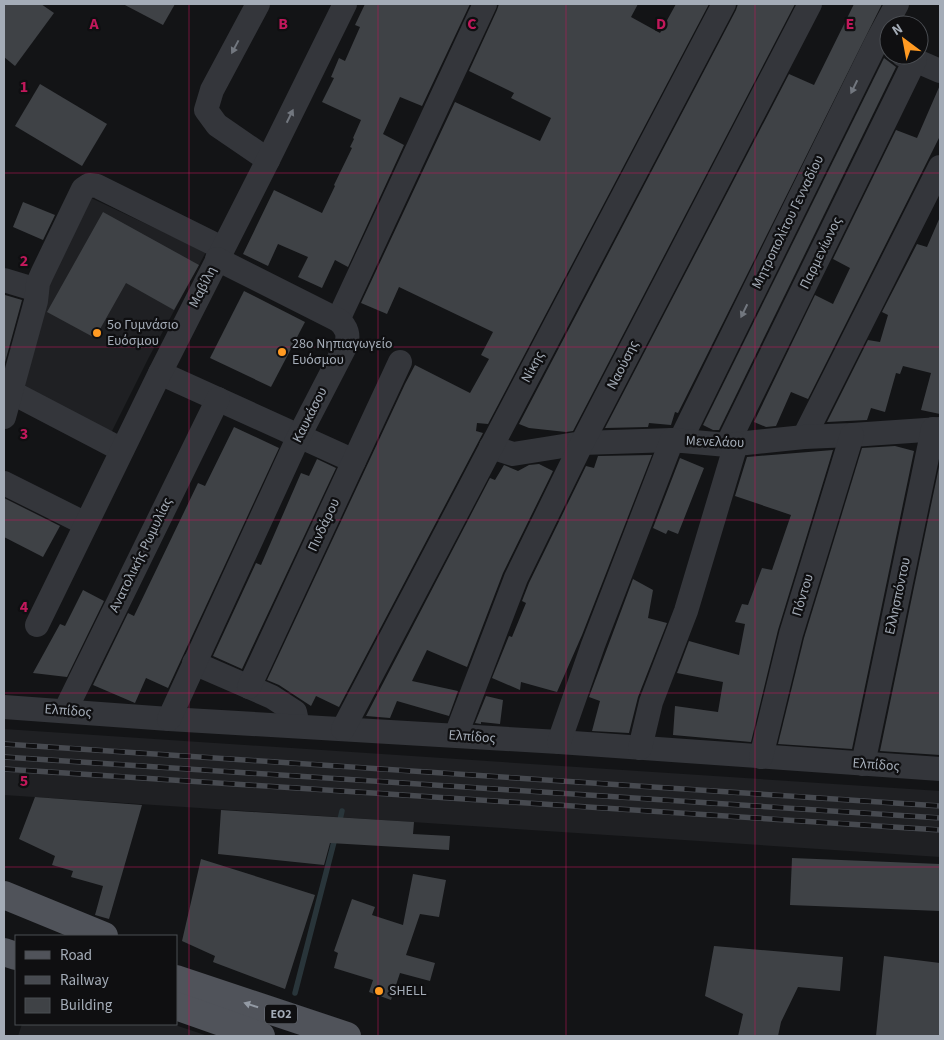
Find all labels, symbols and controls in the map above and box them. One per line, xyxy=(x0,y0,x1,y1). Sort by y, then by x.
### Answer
text: A xyxy=(88,13,99,35)
text: B xyxy=(278,13,288,35)
text: C xyxy=(467,13,477,35)
text: D xyxy=(656,13,666,35)
text: E xyxy=(846,13,854,35)
north arrow xyxy=(879,15,929,65)
text: N xyxy=(888,19,907,41)
one-way arrow xyxy=(231,39,239,54)
text: 1 xyxy=(20,76,28,98)
one-way arrow xyxy=(850,79,859,94)
one-way arrow xyxy=(286,109,294,123)
street label: Μητροπολίτου Γενναδίου xyxy=(747,152,829,292)
street label: Παρμενίωνος xyxy=(795,213,847,293)
text: 2 xyxy=(20,250,28,272)
street label: Μαβίλη xyxy=(184,263,222,311)
one-way arrow xyxy=(740,304,748,318)
place label: 5ο Γυμνάσιο Ευόσμου xyxy=(107,315,179,351)
marker: 5ο Γυμνάσιο Ευόσμου xyxy=(91,327,103,339)
place label: 28ο Νηπιαγωγείο Ευόσμου xyxy=(292,334,393,370)
street label: Ναούσης xyxy=(602,337,644,393)
marker: 28ο Νηπιαγωγείο Ευόσμου xyxy=(276,346,288,358)
street label: Νίκης xyxy=(516,348,550,386)
street label: Καυκάσου xyxy=(288,384,332,446)
text: 3 xyxy=(20,423,28,445)
street label: Μενελάου xyxy=(685,431,745,453)
street label: Ανατολικής Ρωμυλίας xyxy=(104,494,178,616)
street label: Πινδάρου xyxy=(303,495,345,555)
street label: Ελλησπόντου xyxy=(880,556,916,636)
street label: Πόντου xyxy=(787,571,819,619)
text: 4 xyxy=(20,596,29,618)
street label: Ελπίδος xyxy=(44,699,92,723)
street label: Ελπίδος xyxy=(448,725,496,749)
street label: Ελπίδος xyxy=(852,753,900,777)
text: 5 xyxy=(20,770,28,792)
legend xyxy=(15,935,178,1025)
text: Road xyxy=(60,945,92,966)
text: Railway xyxy=(60,970,109,991)
place label: SHELL xyxy=(389,981,427,1001)
marker: SHELL xyxy=(373,985,385,997)
text: Building xyxy=(60,995,113,1016)
one-way arrow xyxy=(243,1000,258,1008)
road number: ΕΟ2 xyxy=(265,1004,297,1024)

